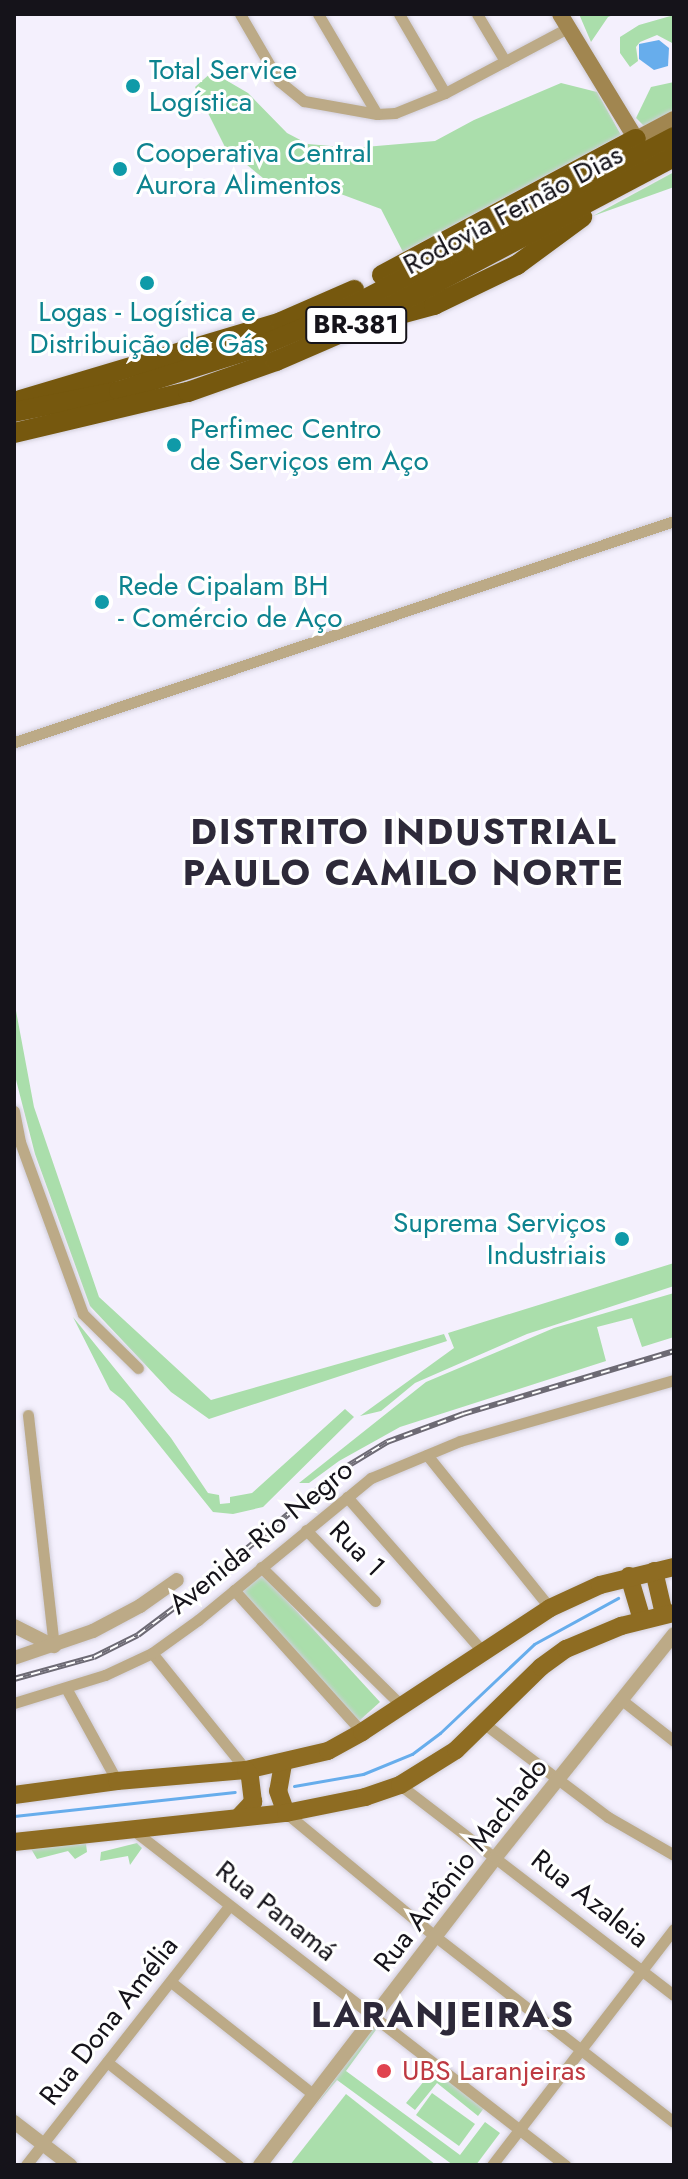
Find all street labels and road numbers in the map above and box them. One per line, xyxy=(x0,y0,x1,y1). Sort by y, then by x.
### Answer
street label: Rodovia Fernão Dias xyxy=(398,138,628,282)
road number: BR-381 xyxy=(304,303,408,347)
street label: Avenida Rio Negro xyxy=(162,1453,360,1621)
street label: Rua 1 xyxy=(322,1514,392,1584)
street label: Rua Antônio Machado xyxy=(367,1751,555,1979)
street label: Rua Azaleia xyxy=(524,1843,656,1955)
street label: Rua Panamá xyxy=(209,1853,343,1969)
street label: Rua Dona Amélia xyxy=(33,1930,185,2112)

